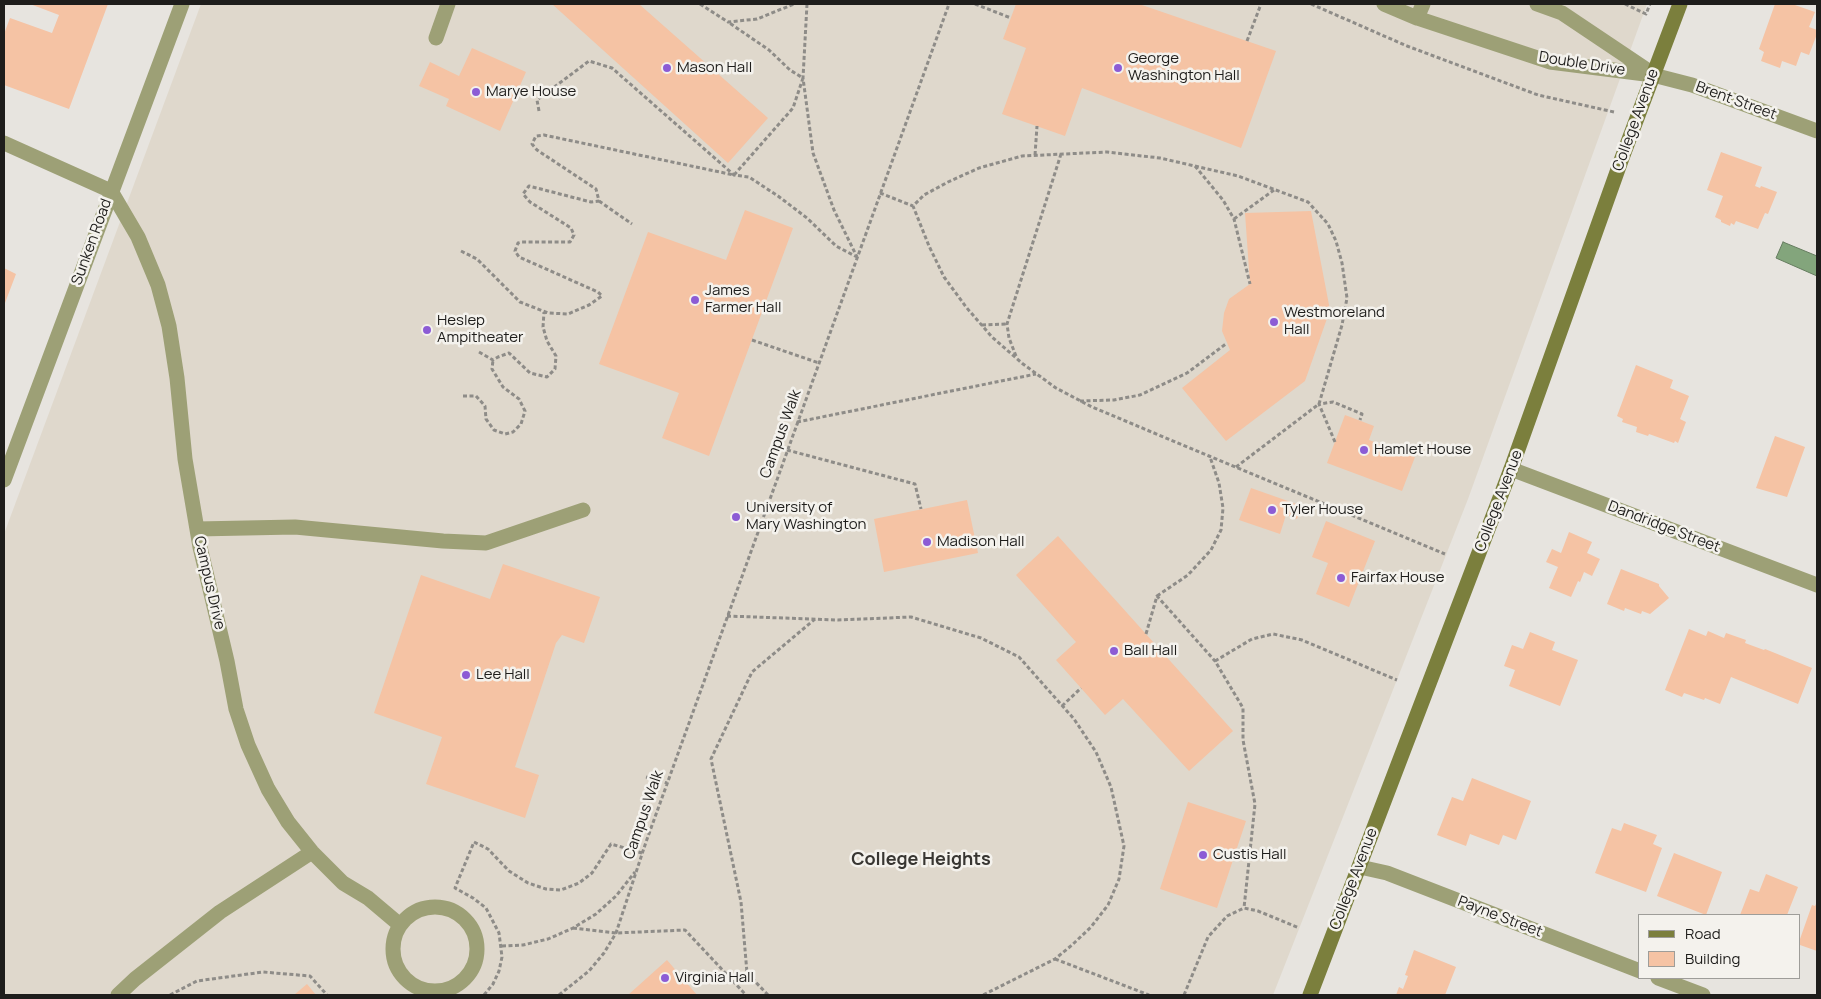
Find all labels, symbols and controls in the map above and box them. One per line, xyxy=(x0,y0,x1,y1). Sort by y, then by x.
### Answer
street label: Double Drive xyxy=(1538,48,1626,80)
place label: George Washington Hall xyxy=(1128,50,1240,85)
place label: Mason Hall xyxy=(677,59,752,77)
marker: Mason Hall xyxy=(661,62,673,74)
marker: George Washington Hall xyxy=(1112,62,1124,74)
street label: College Avenue xyxy=(1609,66,1663,174)
street label: Brent Street xyxy=(1693,78,1779,124)
place label: Marye House xyxy=(486,83,576,101)
marker: Marye House xyxy=(470,86,482,98)
street label: Sunken Road xyxy=(68,196,116,288)
place label: James Farmer Hall xyxy=(705,282,781,317)
marker: James Farmer Hall xyxy=(689,294,701,306)
place label: Westmoreland Hall xyxy=(1284,304,1385,339)
place label: Heslep Ampitheater xyxy=(437,312,523,347)
marker: Westmoreland Hall xyxy=(1268,316,1280,328)
marker: Heslep Ampitheater xyxy=(421,324,433,336)
street label: Campus Walk xyxy=(757,387,805,481)
place label: Hamlet House xyxy=(1374,441,1471,459)
marker: Hamlet House xyxy=(1358,444,1370,456)
street label: College Avenue xyxy=(1471,448,1527,554)
street label: Dandridge Street xyxy=(1605,497,1723,557)
place label: University of Mary Washington xyxy=(746,499,866,534)
place label: Tyler House xyxy=(1282,501,1363,519)
marker: Tyler House xyxy=(1266,504,1278,516)
marker: University of Mary Washington xyxy=(730,511,742,523)
place label: Madison Hall xyxy=(937,533,1025,551)
street label: Campus Drive xyxy=(189,534,229,632)
marker: Madison Hall xyxy=(921,536,933,548)
place label: Fairfax House xyxy=(1351,569,1445,587)
marker: Fairfax House xyxy=(1335,572,1347,584)
place label: Ball Hall xyxy=(1124,642,1177,660)
marker: Ball Hall xyxy=(1108,645,1120,657)
place label: Lee Hall xyxy=(476,666,530,684)
marker: Lee Hall xyxy=(460,669,472,681)
street label: Campus Walk xyxy=(620,768,668,862)
street label: College Avenue xyxy=(1326,826,1382,932)
place label: Custis Hall xyxy=(1213,846,1287,864)
district label: College Heights xyxy=(851,849,991,871)
marker: Custis Hall xyxy=(1197,849,1209,861)
street label: Payne Street xyxy=(1455,893,1545,941)
legend xyxy=(1638,914,1801,979)
text: Road xyxy=(1685,923,1721,944)
text: Building xyxy=(1685,948,1740,969)
place label: Virginia Hall xyxy=(675,969,754,987)
marker: Virginia Hall xyxy=(659,972,671,984)

